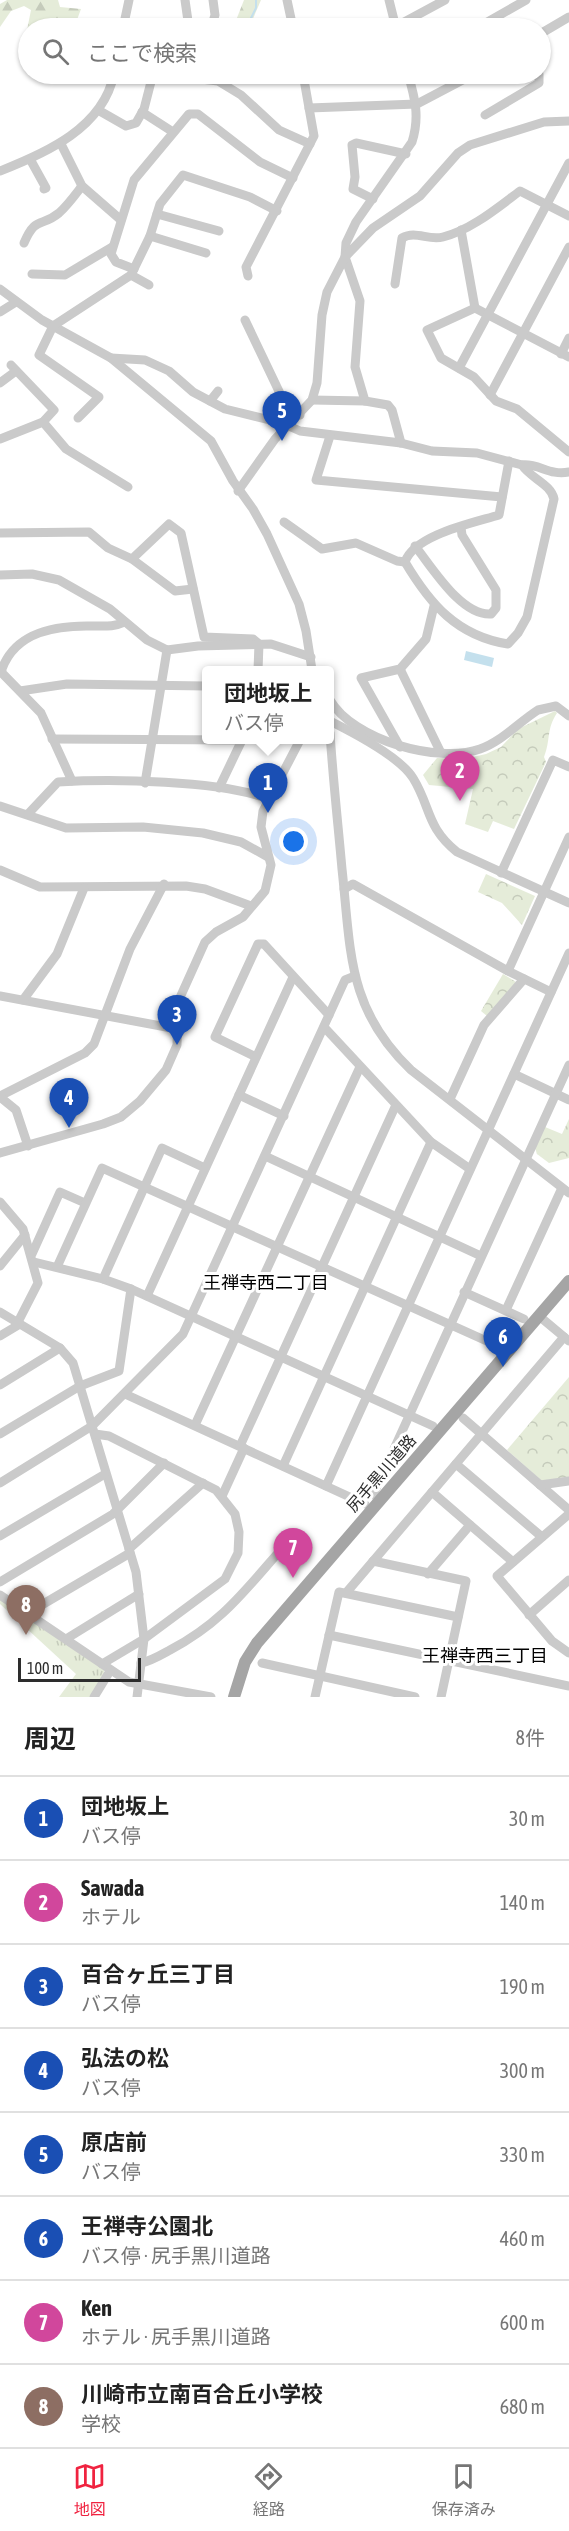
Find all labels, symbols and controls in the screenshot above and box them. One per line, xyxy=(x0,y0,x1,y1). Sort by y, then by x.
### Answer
search box xyxy=(18,18,551,84)
icon: search xyxy=(39,35,72,68)
text: ここで検索 xyxy=(87,40,197,66)
pin: 5 xyxy=(262,392,302,441)
popup xyxy=(202,666,334,744)
text: 団地坂上 xyxy=(224,680,312,706)
text: バス停 xyxy=(224,711,284,734)
pin: 2 xyxy=(440,752,480,801)
pin: 1 xyxy=(248,764,288,813)
your location xyxy=(279,827,308,856)
pin: 3 xyxy=(158,996,196,1045)
pin: 4 xyxy=(50,1078,88,1128)
district label: 王禅寺西二丁目 xyxy=(203,1272,329,1293)
pin: 6 xyxy=(484,1318,522,1367)
street label: 尻手黒川道路 xyxy=(343,1431,419,1515)
pin: 7 xyxy=(274,1528,312,1578)
pin: 8 xyxy=(6,1586,46,1635)
district label: 王禅寺西三丁目 xyxy=(422,1645,548,1666)
scale bar xyxy=(18,1655,141,1682)
text: 100 m xyxy=(27,1659,63,1677)
text: 周辺 xyxy=(24,1724,76,1754)
text: 8件 xyxy=(516,1726,545,1749)
text: 団地坂上 xyxy=(81,1793,169,1819)
text: 1 xyxy=(39,1807,48,1830)
text: 30 m xyxy=(509,1807,545,1830)
text: バス停 xyxy=(81,1824,141,1847)
text: Sawada xyxy=(81,1875,144,1901)
text: 2 xyxy=(39,1891,48,1914)
text: 140 m xyxy=(500,1891,545,1914)
text: ホテル xyxy=(81,1905,141,1928)
text: 百合ヶ丘三丁目 xyxy=(81,1961,235,1987)
text: 3 xyxy=(39,1975,48,1998)
text: 190 m xyxy=(500,1975,545,1998)
text: バス停 xyxy=(81,1992,141,2015)
text: 弘法の松 xyxy=(81,2045,169,2071)
text: 4 xyxy=(39,2059,48,2082)
text: 300 m xyxy=(500,2059,545,2082)
text: バス停 xyxy=(81,2076,141,2099)
text: 原店前 xyxy=(81,2129,147,2155)
text: 5 xyxy=(39,2143,48,2166)
text: 330 m xyxy=(500,2143,545,2166)
text: バス停 xyxy=(81,2160,141,2183)
text: 王禅寺公園北 xyxy=(81,2213,213,2239)
text: 6 xyxy=(39,2227,48,2250)
text: 460 m xyxy=(500,2227,545,2250)
text: バス停 · 尻手黒川道路 xyxy=(81,2244,271,2267)
text: Ken xyxy=(81,2295,112,2321)
text: 7 xyxy=(39,2311,48,2334)
text: 600 m xyxy=(500,2311,545,2334)
text: ホテル · 尻手黒川道路 xyxy=(81,2325,271,2348)
text: 川崎市立南百合丘小学校 xyxy=(81,2381,323,2407)
text: 8 xyxy=(39,2395,48,2418)
text: 680 m xyxy=(500,2395,545,2418)
text: 学校 xyxy=(81,2412,121,2435)
tab: 地図 xyxy=(73,2460,106,2520)
tab: 経路 xyxy=(252,2460,285,2520)
tab: 保存済み xyxy=(432,2460,496,2520)

